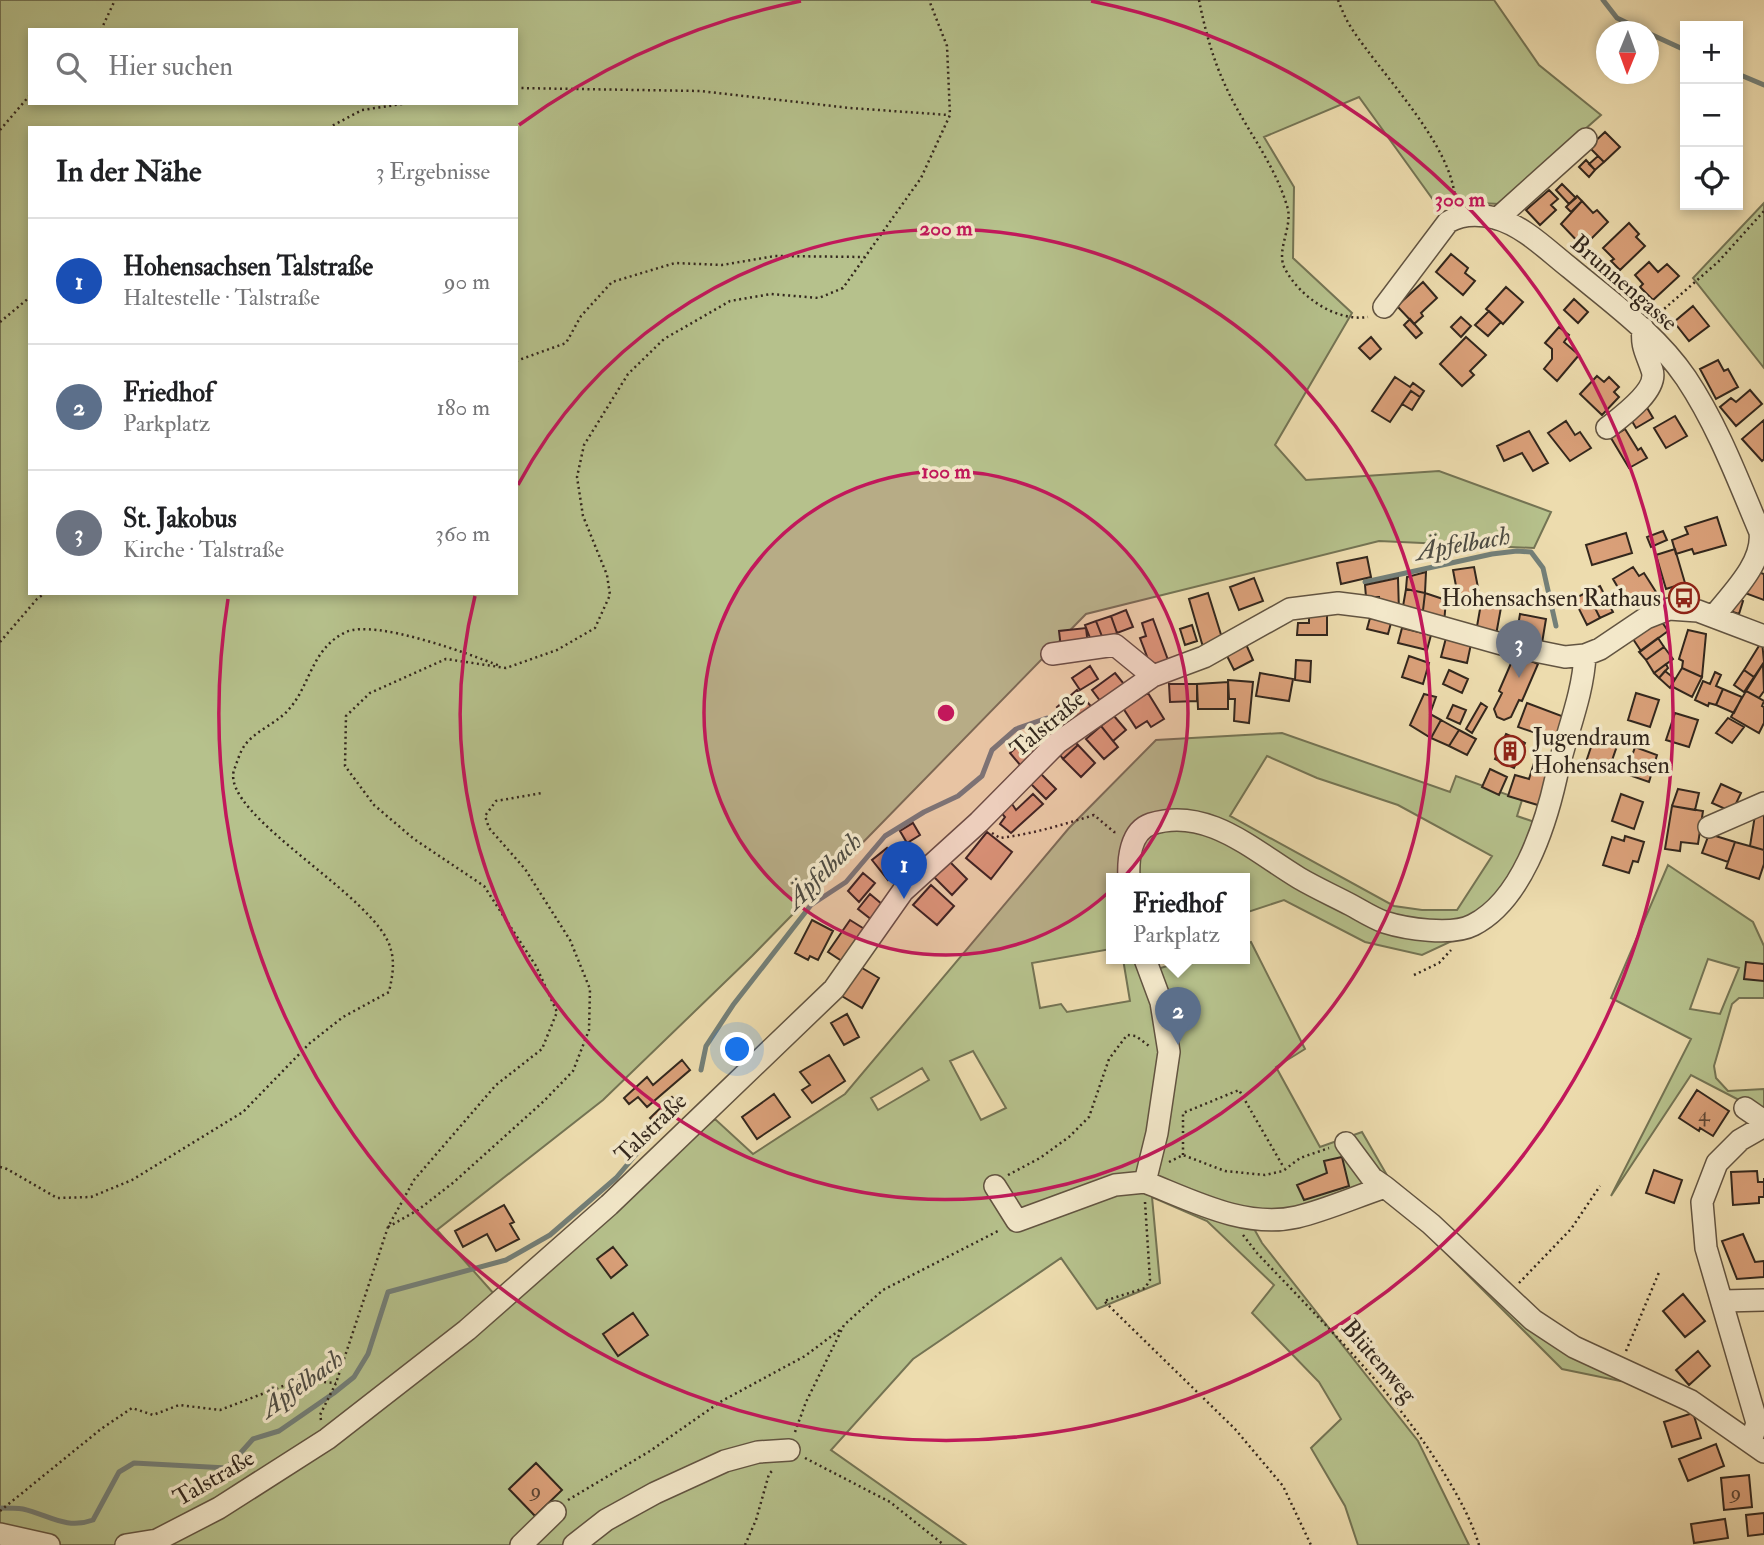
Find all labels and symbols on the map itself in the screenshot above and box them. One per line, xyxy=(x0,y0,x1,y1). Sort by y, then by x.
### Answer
north arrow xyxy=(1596,21,1659,84)
text: 300 m xyxy=(1435,186,1486,213)
text: 200 m xyxy=(920,215,973,242)
street label: Brunnengasse xyxy=(1564,228,1684,338)
text: 100 m xyxy=(921,458,972,485)
water label: Äpfelbach xyxy=(1410,519,1513,569)
bus stop icon: Hohensachsen Rathaus xyxy=(1667,581,1701,615)
place label: Hohensachsen Rathaus xyxy=(1441,583,1661,614)
pin: 3 xyxy=(1496,620,1542,678)
street label: Talstraße xyxy=(1004,684,1092,764)
centre of rings xyxy=(934,701,958,725)
place label: Jugendraum Hohensachsen xyxy=(1532,722,1670,781)
building icon: Jugendraum Hohensachsen xyxy=(1493,734,1527,768)
water label: Äpfelbach xyxy=(776,825,869,918)
pin: 1 xyxy=(881,841,927,899)
pin: 2 xyxy=(1155,987,1201,1045)
your location xyxy=(720,1032,754,1066)
street label: Talstraße xyxy=(608,1086,694,1170)
house number: 4 xyxy=(1698,1101,1711,1128)
street label: Blütenweg xyxy=(1334,1313,1424,1410)
water label: Äpfelbach xyxy=(251,1342,350,1427)
street label: Talstraße xyxy=(168,1442,260,1514)
house number: 9 xyxy=(529,1477,541,1504)
house number: 9 xyxy=(1729,1479,1741,1506)

